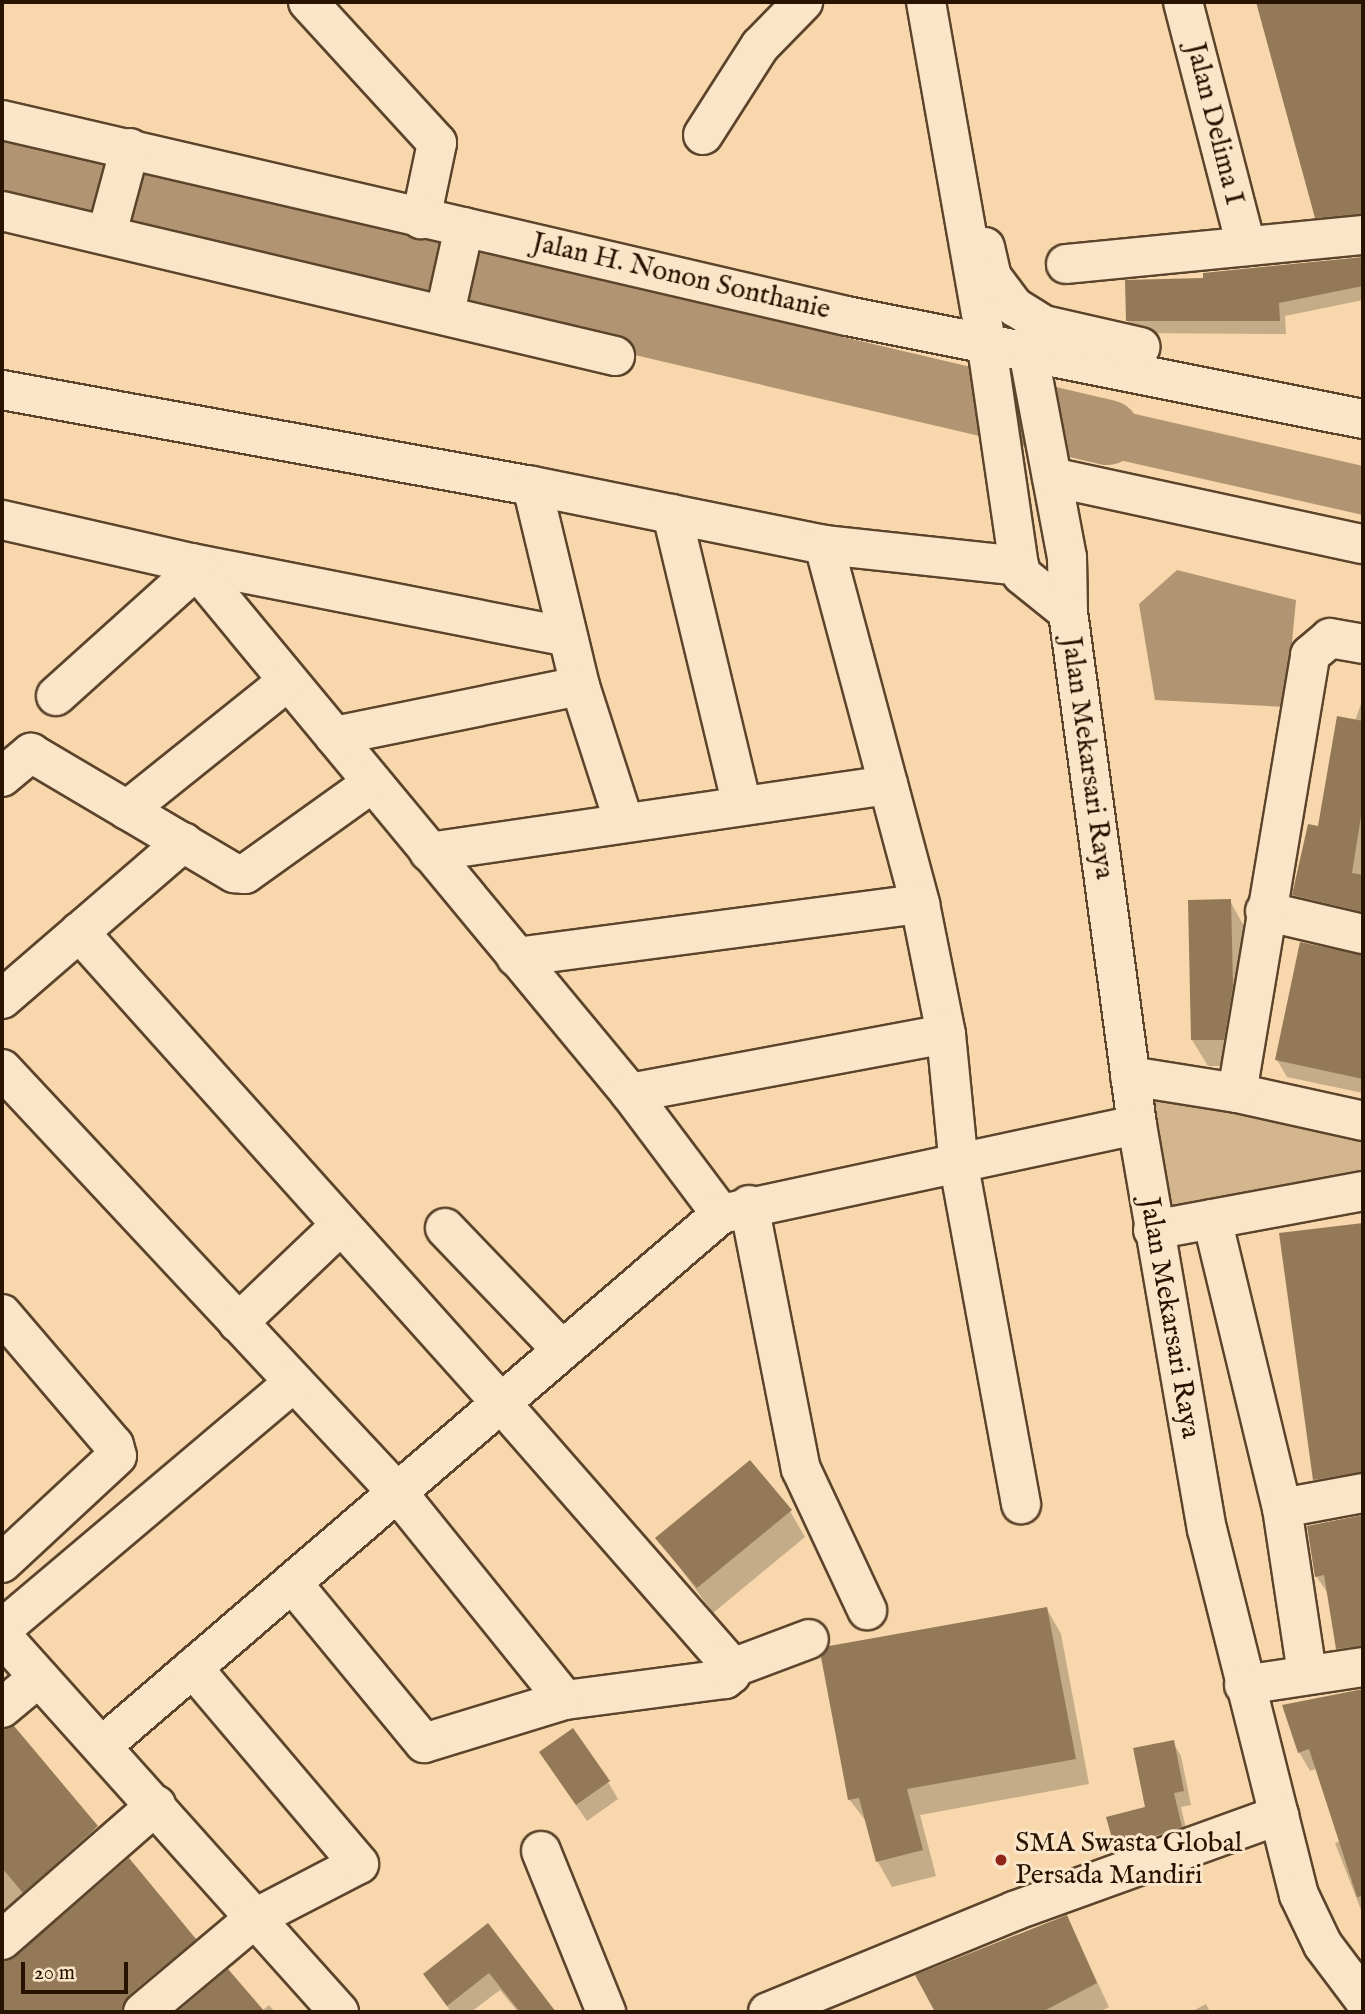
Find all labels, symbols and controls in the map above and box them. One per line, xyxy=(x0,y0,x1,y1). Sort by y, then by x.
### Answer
street label: Jalan Delima I xyxy=(1178,39,1250,209)
street label: Jalan H. Nonon Sonthanie xyxy=(529,226,833,328)
street label: Jalan Mekarsari Raya xyxy=(1053,635,1121,881)
street label: Jalan Mekarsari Raya xyxy=(1131,1195,1207,1441)
place label: SMA Swasta Global Persada Mandiri xyxy=(1015,1827,1242,1893)
marker: SMA Swasta Global Persada Mandiri xyxy=(993,1852,1009,1868)
scale bar xyxy=(24,1948,131,1992)
text: 20 m xyxy=(34,1960,75,1987)

